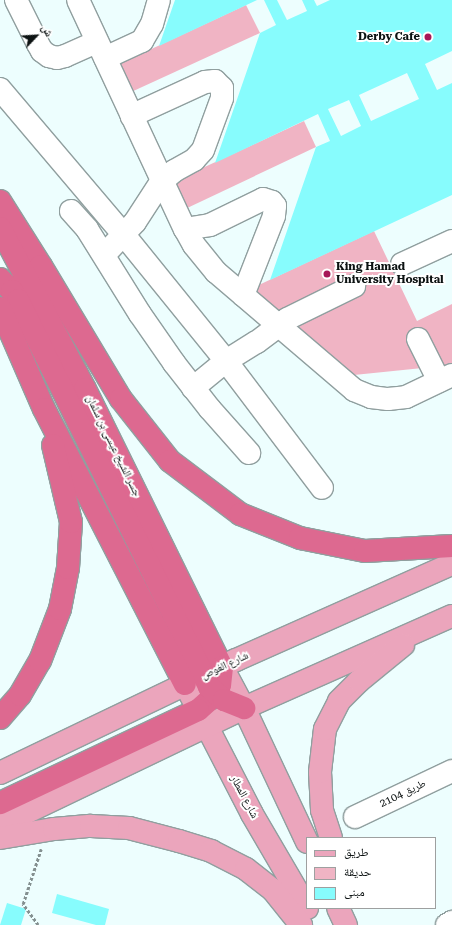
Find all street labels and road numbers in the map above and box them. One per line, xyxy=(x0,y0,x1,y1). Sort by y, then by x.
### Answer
street label: جسر الشيخ عيسى بن سلمان xyxy=(83,393,143,499)
street label: شارع الغوص xyxy=(199,649,251,683)
street label: شارع المطار xyxy=(227,773,261,821)
street label: طريق 2104 xyxy=(378,777,428,811)

